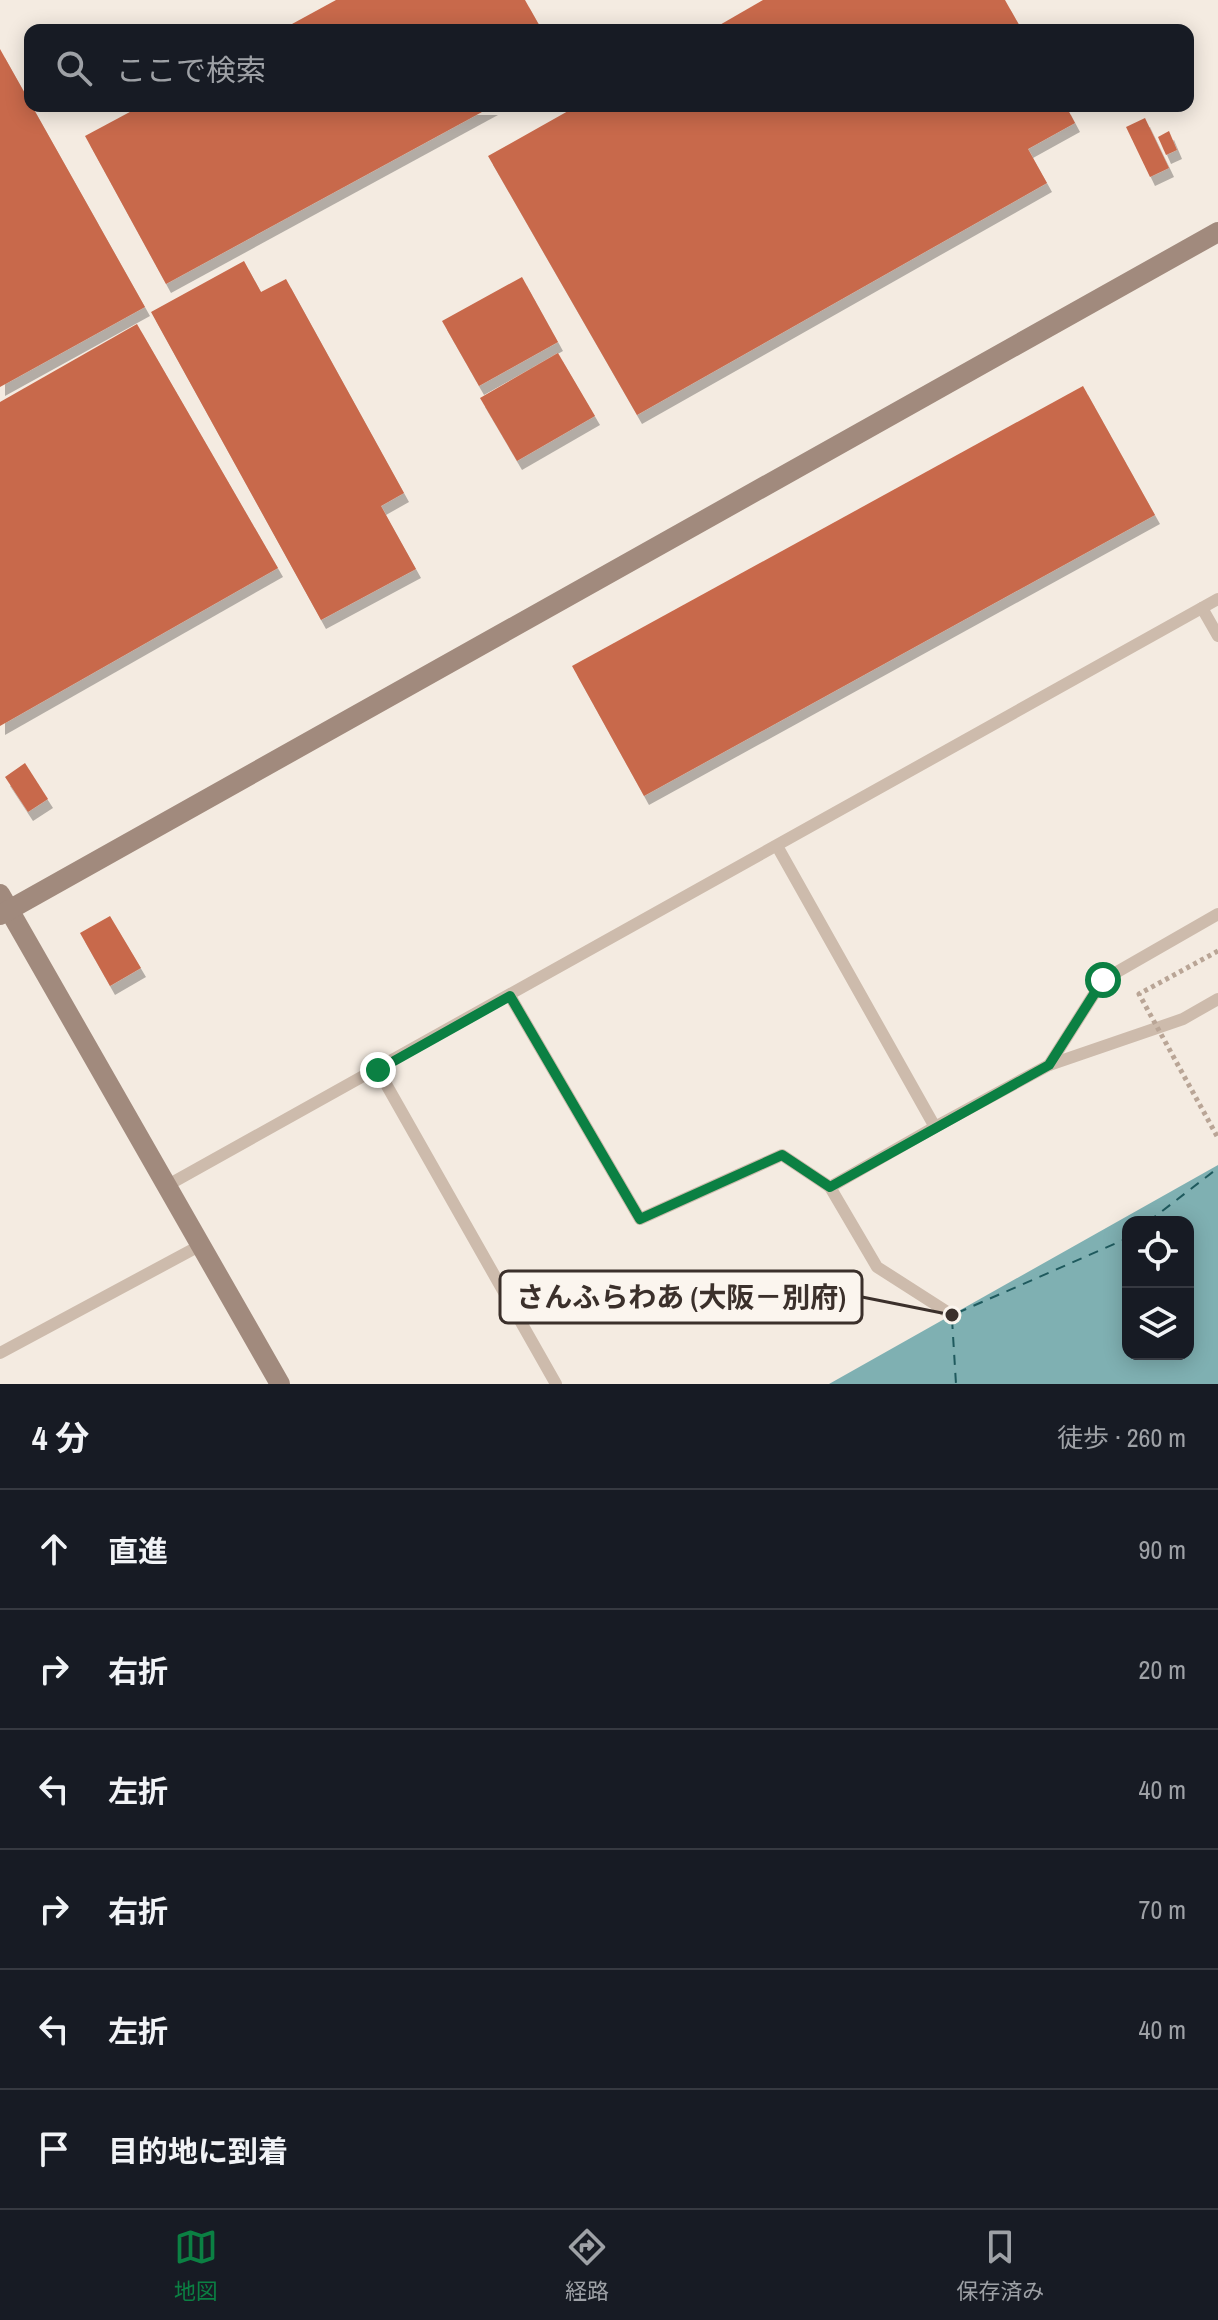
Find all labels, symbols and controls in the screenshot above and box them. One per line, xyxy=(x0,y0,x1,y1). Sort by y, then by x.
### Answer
search box xyxy=(24,24,1194,112)
icon: search xyxy=(52,46,96,90)
text: ここで検索 xyxy=(116,50,266,90)
route start xyxy=(1085,962,1121,998)
route end xyxy=(360,1052,396,1088)
map controls xyxy=(1122,1216,1194,1360)
button: locate xyxy=(1122,1216,1194,1288)
callout: さんふらわあ (大阪－別府) xyxy=(500,1271,862,1323)
text: さんふらわあ (大阪－別府) xyxy=(516,1278,846,1316)
button: layers xyxy=(1122,1288,1194,1360)
text: 4 分 xyxy=(32,1415,89,1461)
text: 徒歩 · 260 m xyxy=(1057,1420,1186,1455)
icon: ahead xyxy=(32,1527,76,1571)
text: 直進 xyxy=(108,1531,168,1571)
text: 90 m xyxy=(1139,1532,1186,1567)
icon: right xyxy=(32,1647,76,1691)
text: 右折 xyxy=(108,1651,168,1691)
text: 20 m xyxy=(1139,1652,1186,1687)
icon: left xyxy=(32,1767,76,1811)
text: 左折 xyxy=(108,1771,168,1811)
text: 40 m xyxy=(1139,1772,1186,1807)
icon: right xyxy=(32,1887,76,1931)
text: 右折 xyxy=(108,1891,168,1931)
text: 70 m xyxy=(1139,1892,1186,1927)
icon: left xyxy=(32,2007,76,2051)
text: 左折 xyxy=(108,2011,168,2051)
text: 40 m xyxy=(1139,2012,1186,2047)
icon: arrive xyxy=(32,2127,76,2171)
text: 目的地に到着 xyxy=(108,2131,288,2171)
tab: 地図 xyxy=(174,2225,218,2306)
tab: 経路 xyxy=(565,2225,609,2306)
tab: 保存済み xyxy=(956,2225,1044,2306)

